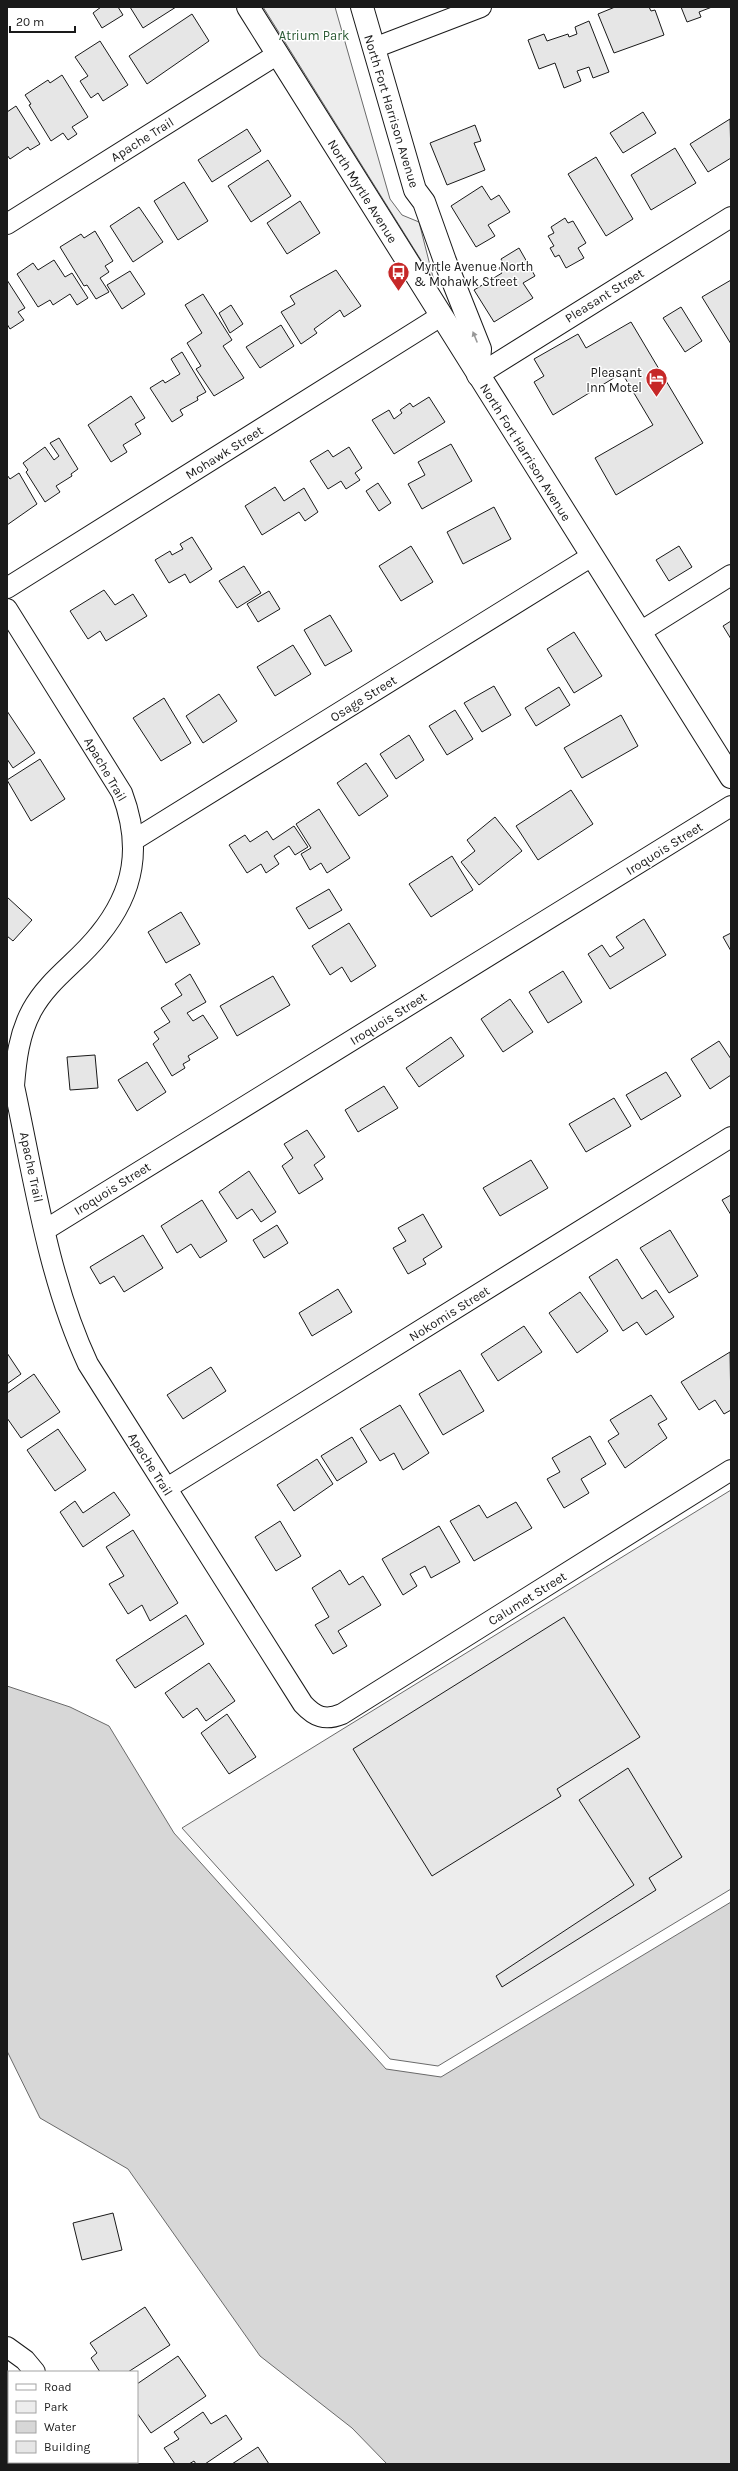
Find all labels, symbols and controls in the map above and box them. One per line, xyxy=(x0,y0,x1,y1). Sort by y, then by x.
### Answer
scale bar xyxy=(10,8,75,34)
text: 20 m xyxy=(16,15,44,29)
park label: Atrium Park xyxy=(279,28,349,43)
street label: North Fort Harrison Avenue xyxy=(361,33,422,190)
street label: Apache Trail xyxy=(108,114,177,165)
street label: North Myrtle Avenue xyxy=(325,137,401,246)
place label: Myrtle Avenue North & Mohawk Street xyxy=(414,259,533,289)
bus stop icon: Myrtle Avenue North & Mohawk Street xyxy=(386,260,412,293)
street label: Pleasant Street xyxy=(562,265,647,326)
one-way arrow xyxy=(471,330,477,342)
place label: Pleasant Inn Motel xyxy=(586,365,642,395)
hotel icon: Pleasant Inn Motel xyxy=(644,366,670,399)
street label: North Fort Harrison Avenue xyxy=(477,381,574,524)
street label: Mohawk Street xyxy=(183,423,266,482)
street label: Osage Street xyxy=(327,672,399,725)
street label: Apache Trail xyxy=(81,735,130,804)
street label: Iroquois Street xyxy=(623,819,706,879)
street label: Iroquois Street xyxy=(347,989,430,1049)
street label: Apache Trail xyxy=(17,1131,46,1204)
street label: Iroquois Street xyxy=(71,1159,154,1219)
street label: Nokomis Street xyxy=(406,1283,492,1344)
street label: Apache Trail xyxy=(125,1430,176,1499)
street label: Calumet Street xyxy=(485,1568,569,1628)
legend xyxy=(8,2371,138,2463)
text: Road xyxy=(44,2380,72,2394)
text: Park xyxy=(44,2400,69,2414)
text: Water xyxy=(44,2420,77,2434)
text: Building xyxy=(44,2440,91,2454)

